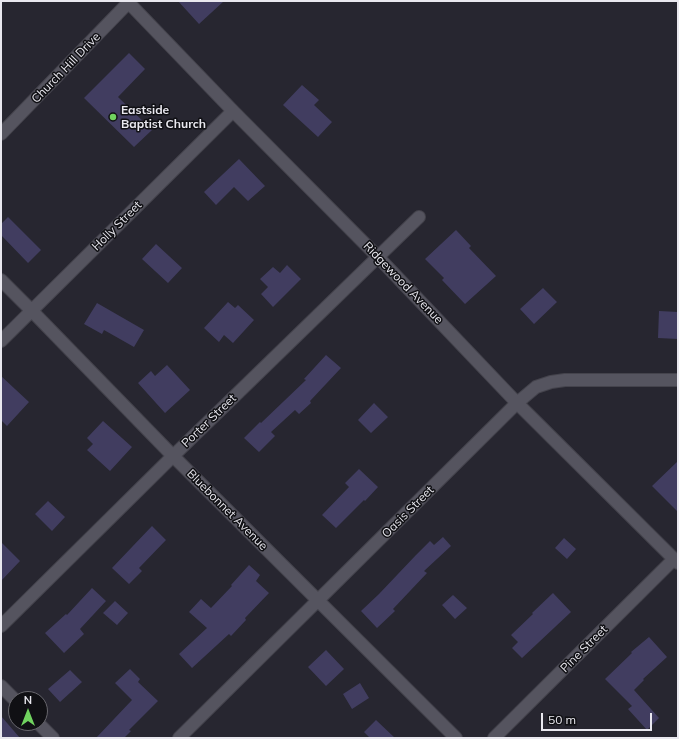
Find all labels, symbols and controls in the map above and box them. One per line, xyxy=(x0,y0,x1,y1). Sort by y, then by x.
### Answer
street label: Church Hill Drive xyxy=(29,30,103,106)
place label: Eastside Baptist Church xyxy=(121,103,206,131)
marker: Eastside Baptist Church xyxy=(108,112,118,122)
street label: Holly Street xyxy=(89,198,145,254)
street label: Ridgewood Avenue xyxy=(360,239,446,327)
street label: Porter Street xyxy=(179,391,239,451)
street label: Bluebonnet Avenue xyxy=(184,467,270,553)
street label: Oasis Street xyxy=(379,483,437,541)
street label: Pine Street xyxy=(558,623,610,675)
north arrow xyxy=(8,691,48,731)
text: N xyxy=(24,693,32,707)
scale bar xyxy=(543,705,654,731)
text: 50 m xyxy=(548,712,576,727)

